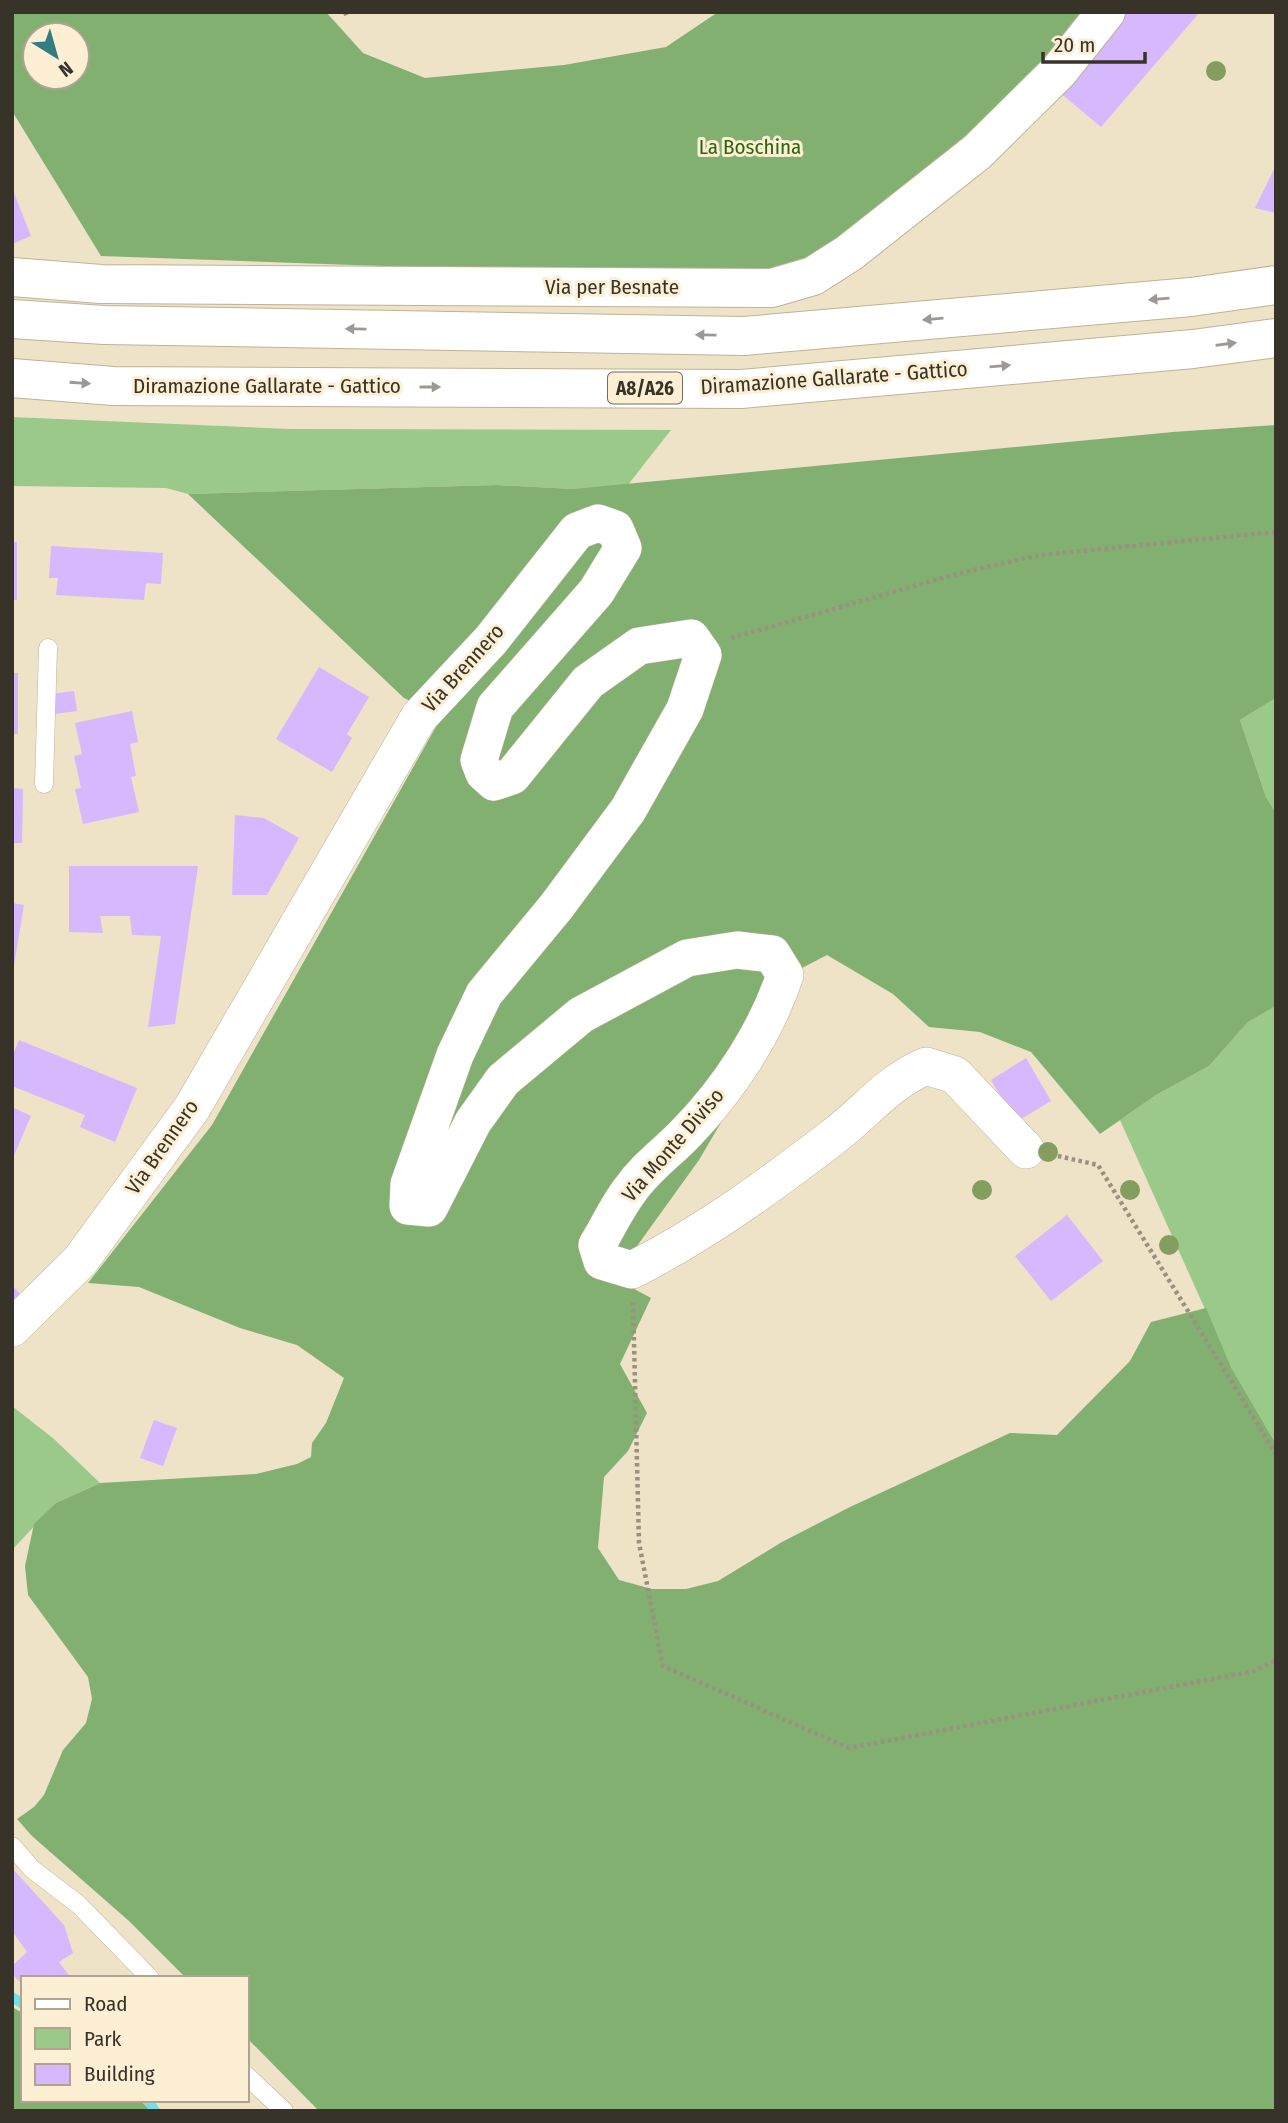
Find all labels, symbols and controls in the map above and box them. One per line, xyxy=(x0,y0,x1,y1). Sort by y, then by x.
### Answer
north arrow xyxy=(21,21,91,91)
scale bar xyxy=(1043,21,1144,65)
text: 20 m xyxy=(1054,32,1095,58)
text: N xyxy=(54,57,77,82)
park label: La Boschina xyxy=(699,134,801,160)
street label: Via per Besnate xyxy=(545,274,679,300)
one-way arrow xyxy=(1148,294,1170,305)
one-way arrow xyxy=(922,314,944,325)
one-way arrow xyxy=(345,324,367,335)
one-way arrow xyxy=(695,329,717,341)
one-way arrow xyxy=(1215,339,1237,350)
street label: Diramazione Gallarate - Gattico xyxy=(700,356,968,400)
one-way arrow xyxy=(989,360,1011,371)
road number: A8/A26 xyxy=(608,372,682,404)
street label: Diramazione Gallarate - Gattico xyxy=(133,373,401,399)
one-way arrow xyxy=(70,378,92,389)
one-way arrow xyxy=(419,381,441,393)
street label: Via Brennero xyxy=(417,618,509,718)
street label: Via Monte Diviso xyxy=(617,1083,729,1207)
street label: Via Brennero xyxy=(120,1094,204,1200)
legend xyxy=(21,1976,248,2102)
text: Road xyxy=(84,1991,128,2017)
text: Park xyxy=(84,2026,122,2052)
text: Building xyxy=(84,2061,155,2087)

